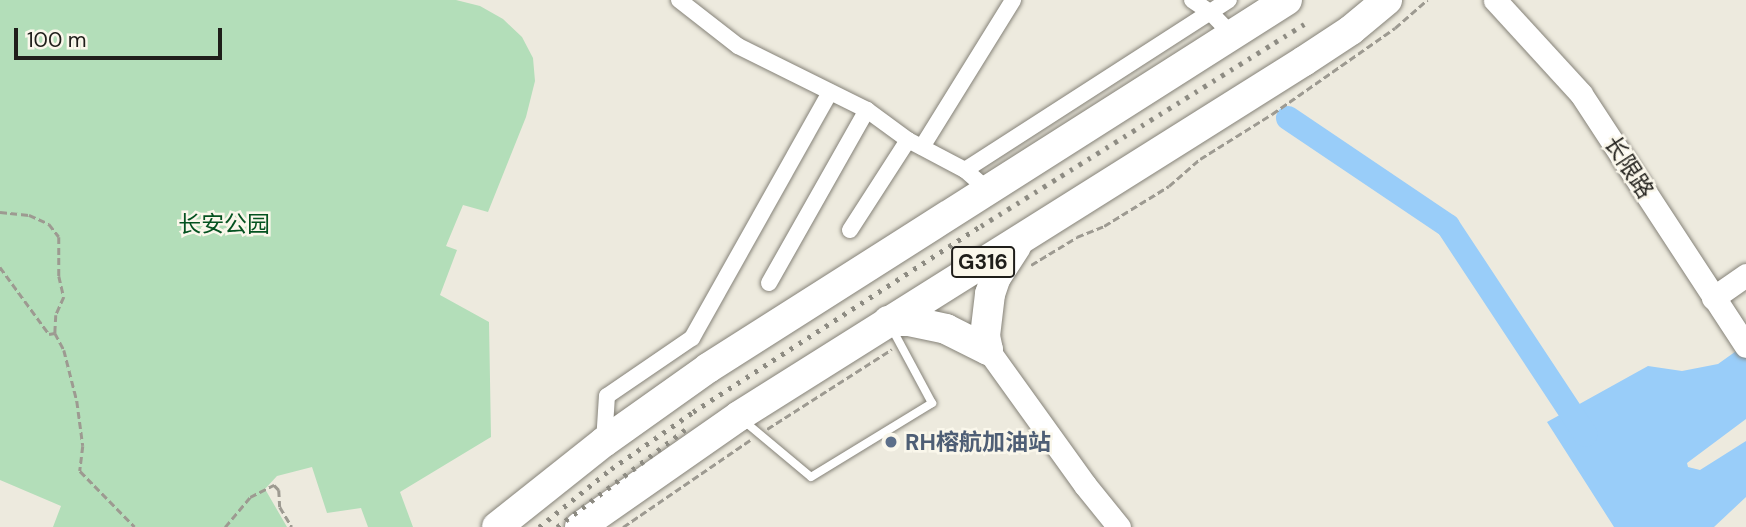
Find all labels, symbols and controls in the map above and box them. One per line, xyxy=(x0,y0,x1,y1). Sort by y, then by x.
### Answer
scale bar xyxy=(18,14,226,58)
text: 100 m xyxy=(27,26,87,54)
street label: 长限路 xyxy=(1599,131,1659,203)
park label: 长安公园 xyxy=(178,210,270,238)
road number: G316 xyxy=(950,244,1016,280)
place label: RH榕航加油站 xyxy=(905,428,1051,456)
marker: RH榕航加油站 xyxy=(883,434,899,450)

